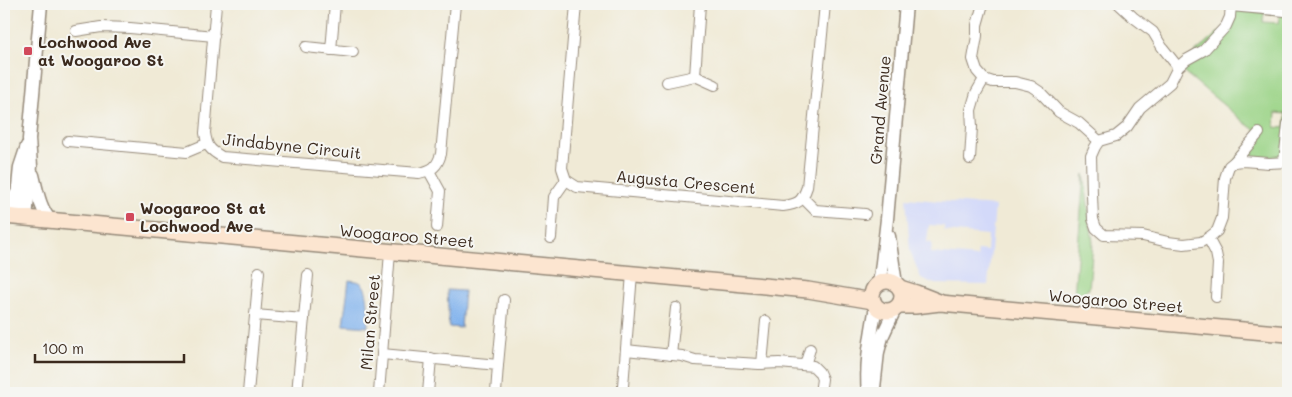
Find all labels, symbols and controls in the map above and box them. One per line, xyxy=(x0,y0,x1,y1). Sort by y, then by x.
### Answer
place label: Lochwood Ave at Woogaroo St xyxy=(38,31,164,70)
marker: Lochwood Ave at Woogaroo St xyxy=(22,45,34,57)
street label: Grand Avenue xyxy=(864,55,895,165)
street label: Jindabyne Circuit xyxy=(222,128,363,163)
street label: Augusta Crescent xyxy=(615,165,757,198)
place label: Woogaroo St at Lochwood Ave xyxy=(140,197,266,236)
marker: Woogaroo St at Lochwood Ave xyxy=(124,211,136,223)
street label: Woogaroo Street xyxy=(339,219,475,252)
street label: Milan Street xyxy=(355,273,384,371)
street label: Woogaroo Street xyxy=(1048,284,1184,317)
scale bar xyxy=(35,332,184,364)
text: 100 m xyxy=(42,338,84,358)

